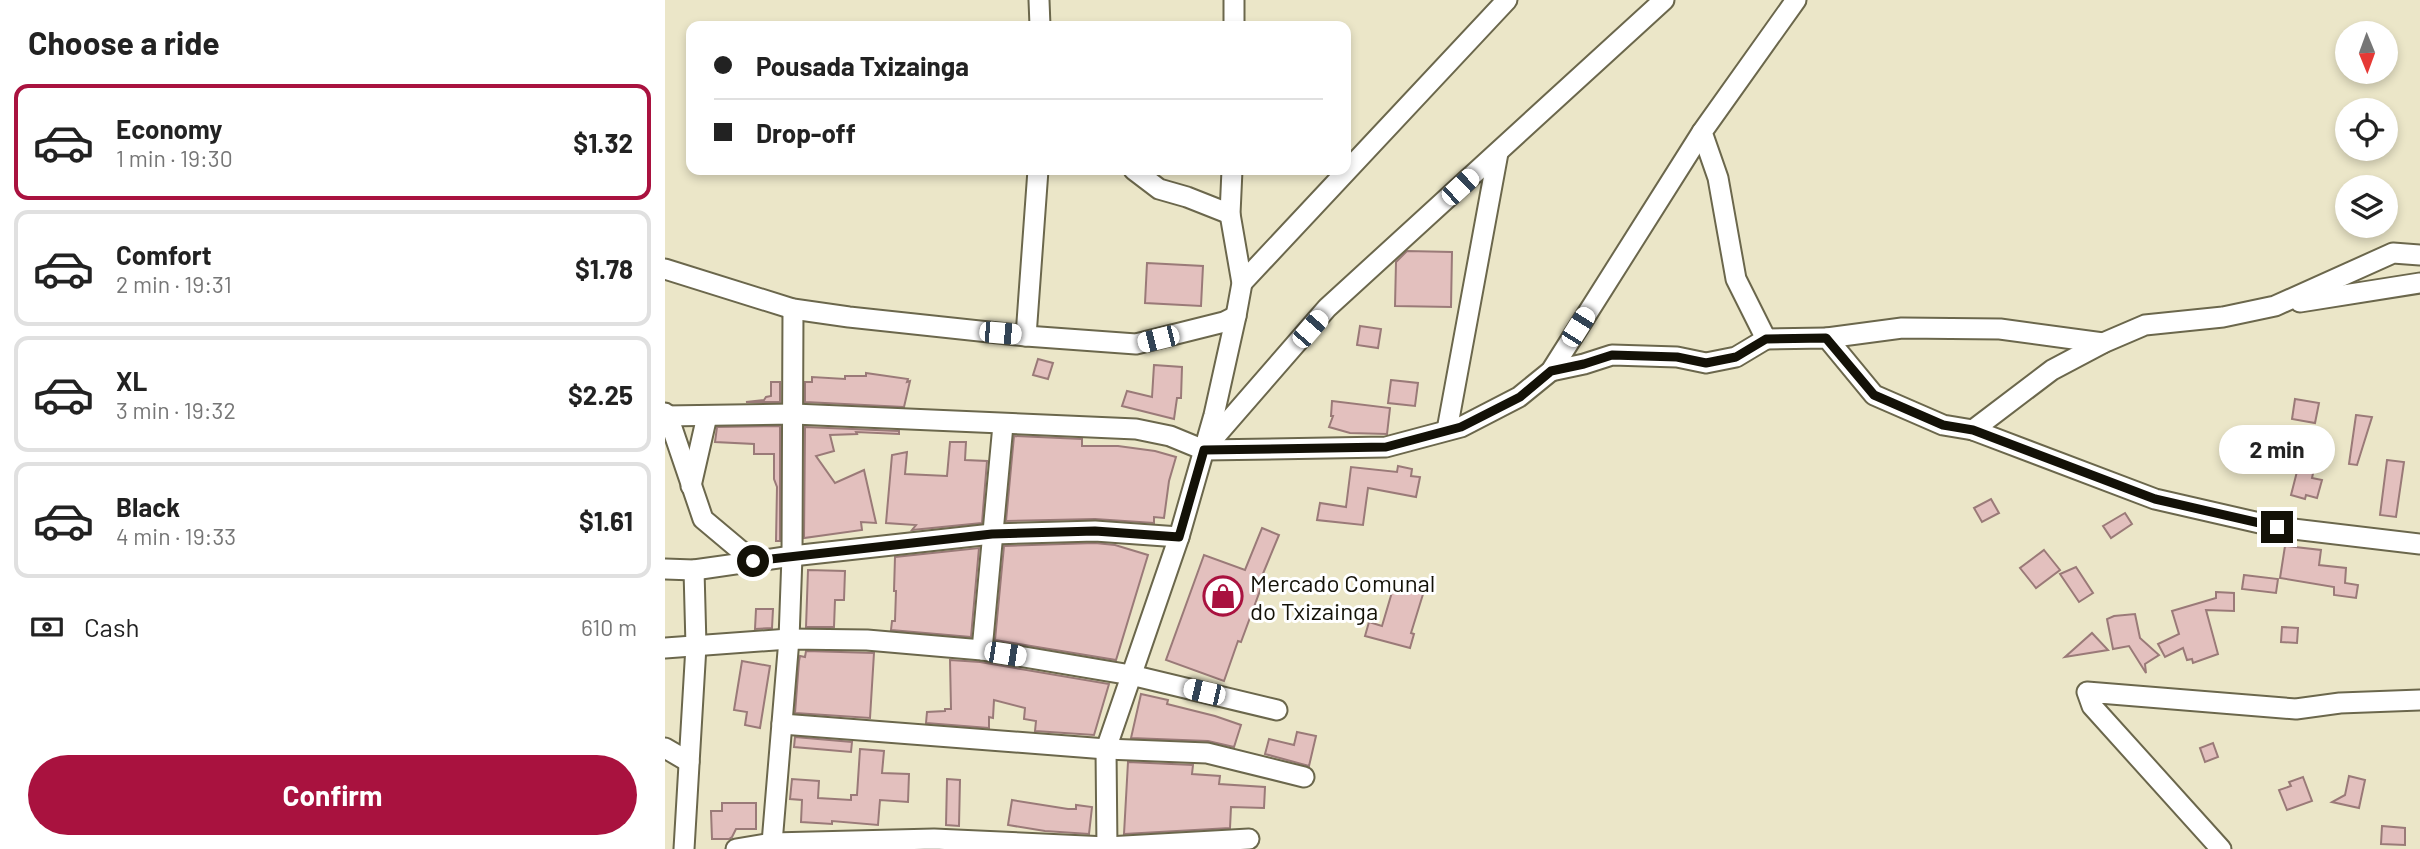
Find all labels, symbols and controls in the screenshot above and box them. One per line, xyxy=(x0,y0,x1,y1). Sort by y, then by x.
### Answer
north arrow xyxy=(2335,21,2397,84)
map controls xyxy=(2335,21,2398,238)
text: Choose a ride xyxy=(28,23,220,61)
text: Pousada Txizainga xyxy=(756,50,969,81)
button: locate xyxy=(2335,98,2398,161)
icon: car xyxy=(32,111,95,174)
text: Economy xyxy=(116,113,222,144)
text: Drop-off xyxy=(756,117,856,148)
text: $1.32 xyxy=(573,127,633,158)
text: 1 min · 19:30 xyxy=(116,144,233,172)
car xyxy=(1438,165,1483,209)
button: layers xyxy=(2335,175,2398,238)
icon: car xyxy=(32,237,95,300)
text: Comfort xyxy=(116,239,212,270)
text: $1.78 xyxy=(575,253,633,284)
text: 2 min · 19:31 xyxy=(116,270,232,298)
car xyxy=(1558,304,1599,350)
car xyxy=(1289,306,1332,352)
car xyxy=(979,321,1022,345)
car xyxy=(1136,324,1181,354)
icon: car xyxy=(32,363,95,426)
text: XL xyxy=(116,365,147,396)
text: $2.25 xyxy=(568,379,633,410)
text: 3 min · 19:32 xyxy=(116,396,236,424)
callout: 2 min xyxy=(2219,426,2335,475)
text: 2 min xyxy=(2249,435,2305,463)
icon: car xyxy=(32,489,95,552)
text: Black xyxy=(116,491,180,522)
text: $1.61 xyxy=(579,505,633,536)
route end xyxy=(2261,511,2293,543)
text: 4 min · 19:33 xyxy=(116,522,236,550)
route start xyxy=(737,545,769,577)
place label: Mercado Comunal do Txizainga xyxy=(1250,568,1435,625)
shop icon: Mercado Comunal do Txizainga xyxy=(1202,575,1244,617)
icon: cash xyxy=(28,608,66,646)
text: Cash xyxy=(84,611,139,642)
text: 610 m xyxy=(581,613,637,641)
car xyxy=(983,640,1028,668)
car xyxy=(1182,677,1227,707)
button: Confirm xyxy=(28,755,637,835)

